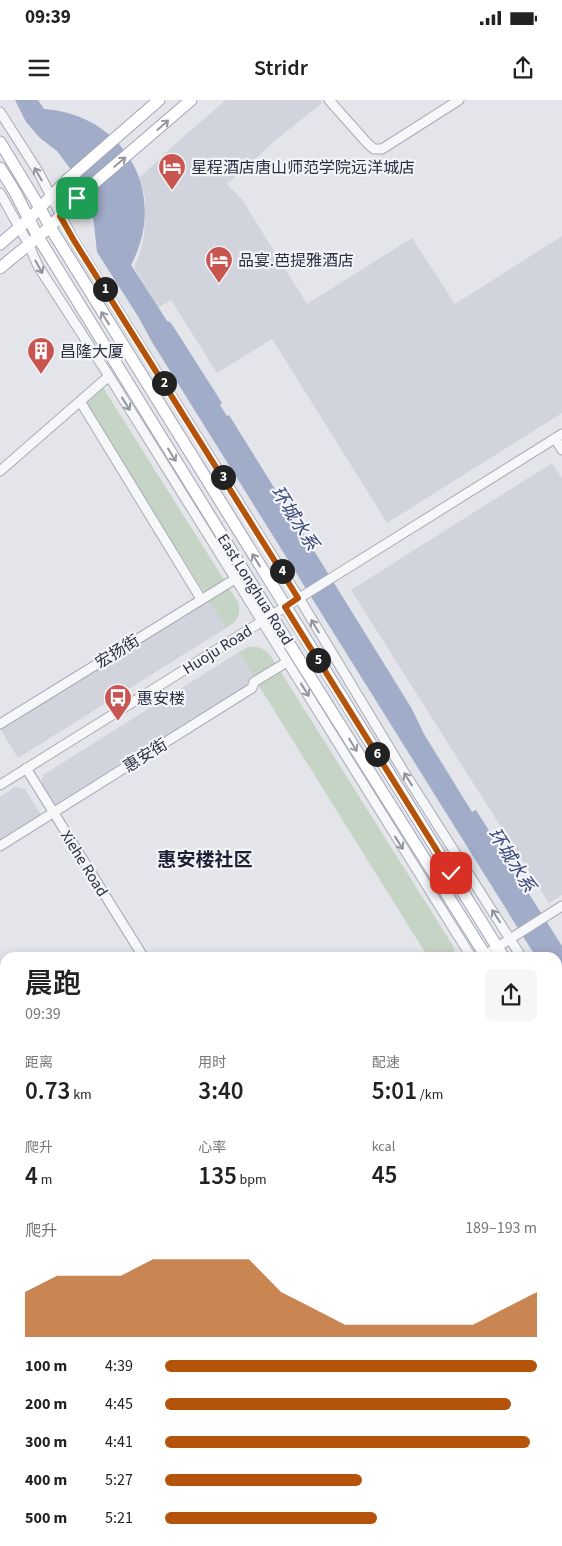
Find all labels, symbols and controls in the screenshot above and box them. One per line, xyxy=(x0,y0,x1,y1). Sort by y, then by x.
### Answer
text: 09:39 xyxy=(25,4,71,31)
text: Stridr xyxy=(254,52,308,84)
icon: menu xyxy=(25,54,53,82)
icon: share xyxy=(509,54,537,82)
one-way arrow xyxy=(156,119,169,130)
hotel icon: 星程酒店唐山师范学院远洋城店 xyxy=(157,152,187,191)
one-way arrow xyxy=(113,156,126,168)
place label: 星程酒店唐山师范学院远洋城店 xyxy=(191,157,415,179)
one-way arrow xyxy=(33,167,43,181)
pin xyxy=(56,177,98,219)
icon: arrive xyxy=(63,184,91,212)
hotel icon: 品宴.芭提雅酒店 xyxy=(204,245,234,284)
place label: 品宴.芭提雅酒店 xyxy=(238,250,354,272)
one-way arrow xyxy=(34,259,44,274)
pin: 1 xyxy=(92,276,118,302)
text: 1 xyxy=(102,279,109,299)
one-way arrow xyxy=(100,311,110,325)
building icon: 昌隆大厦 xyxy=(26,336,56,375)
place label: 昌隆大厦 xyxy=(60,341,124,363)
pin: 2 xyxy=(152,370,176,396)
text: 2 xyxy=(161,373,168,393)
one-way arrow xyxy=(122,396,132,410)
one-way arrow xyxy=(168,447,178,461)
pin: 3 xyxy=(210,464,236,490)
text: 3 xyxy=(220,467,227,487)
water label: 环城水系 xyxy=(265,481,325,556)
street label: East Longhua Road xyxy=(212,530,298,649)
one-way arrow xyxy=(250,553,260,567)
pin: 4 xyxy=(270,558,294,584)
text: 4 xyxy=(279,561,286,581)
one-way arrow xyxy=(310,619,320,633)
street label: Huoju Road xyxy=(179,620,256,680)
street label: 宏扬街 xyxy=(91,630,144,674)
pin: 5 xyxy=(306,648,330,672)
text: 5 xyxy=(315,650,322,670)
bus stop icon: 惠安楼 xyxy=(103,683,133,722)
one-way arrow xyxy=(300,683,310,697)
place label: 惠安楼 xyxy=(137,688,185,710)
street label: 惠安街 xyxy=(119,734,172,778)
one-way arrow xyxy=(349,738,359,752)
pin: 6 xyxy=(364,742,390,766)
text: 6 xyxy=(374,744,381,764)
one-way arrow xyxy=(403,773,413,787)
water label: 环城水系 xyxy=(482,823,542,898)
street label: Xiehe Road xyxy=(55,826,113,901)
one-way arrow xyxy=(395,836,405,850)
district label: 惠安楼社区 xyxy=(157,847,253,874)
pin xyxy=(430,852,472,894)
icon: check xyxy=(437,859,465,887)
one-way arrow xyxy=(491,910,501,924)
text: 晨跑 xyxy=(25,964,81,1004)
button: share xyxy=(485,969,537,1021)
text: 09:39 xyxy=(25,1003,61,1025)
text: 距离 xyxy=(25,1053,53,1073)
text: 用时 xyxy=(198,1053,226,1073)
text: 配速 xyxy=(372,1053,400,1073)
text: 0.73 xyxy=(25,1073,70,1109)
text: 3:40 xyxy=(198,1073,244,1109)
text: 5:01 xyxy=(372,1073,417,1109)
text: km xyxy=(70,1085,92,1105)
text: /km xyxy=(417,1085,443,1105)
text: kcal xyxy=(372,1137,395,1157)
text: 爬升 xyxy=(25,1138,53,1158)
text: 心率 xyxy=(198,1138,226,1158)
text: 45 xyxy=(372,1157,397,1193)
text: 4 xyxy=(25,1158,38,1194)
text: 135 xyxy=(198,1158,237,1194)
text: m xyxy=(38,1170,52,1190)
text: bpm xyxy=(237,1170,267,1190)
text: 189–193 m xyxy=(465,1217,537,1239)
text: 爬升 xyxy=(25,1220,57,1242)
text: 100 m xyxy=(25,1355,67,1377)
text: 4:39 xyxy=(105,1355,133,1377)
text: 200 m xyxy=(25,1393,67,1415)
text: 4:45 xyxy=(105,1393,133,1415)
text: 300 m xyxy=(25,1431,67,1453)
text: 4:41 xyxy=(105,1431,133,1453)
text: 400 m xyxy=(25,1469,67,1491)
text: 5:27 xyxy=(105,1469,133,1491)
text: 500 m xyxy=(25,1507,67,1529)
text: 5:21 xyxy=(105,1507,133,1529)

